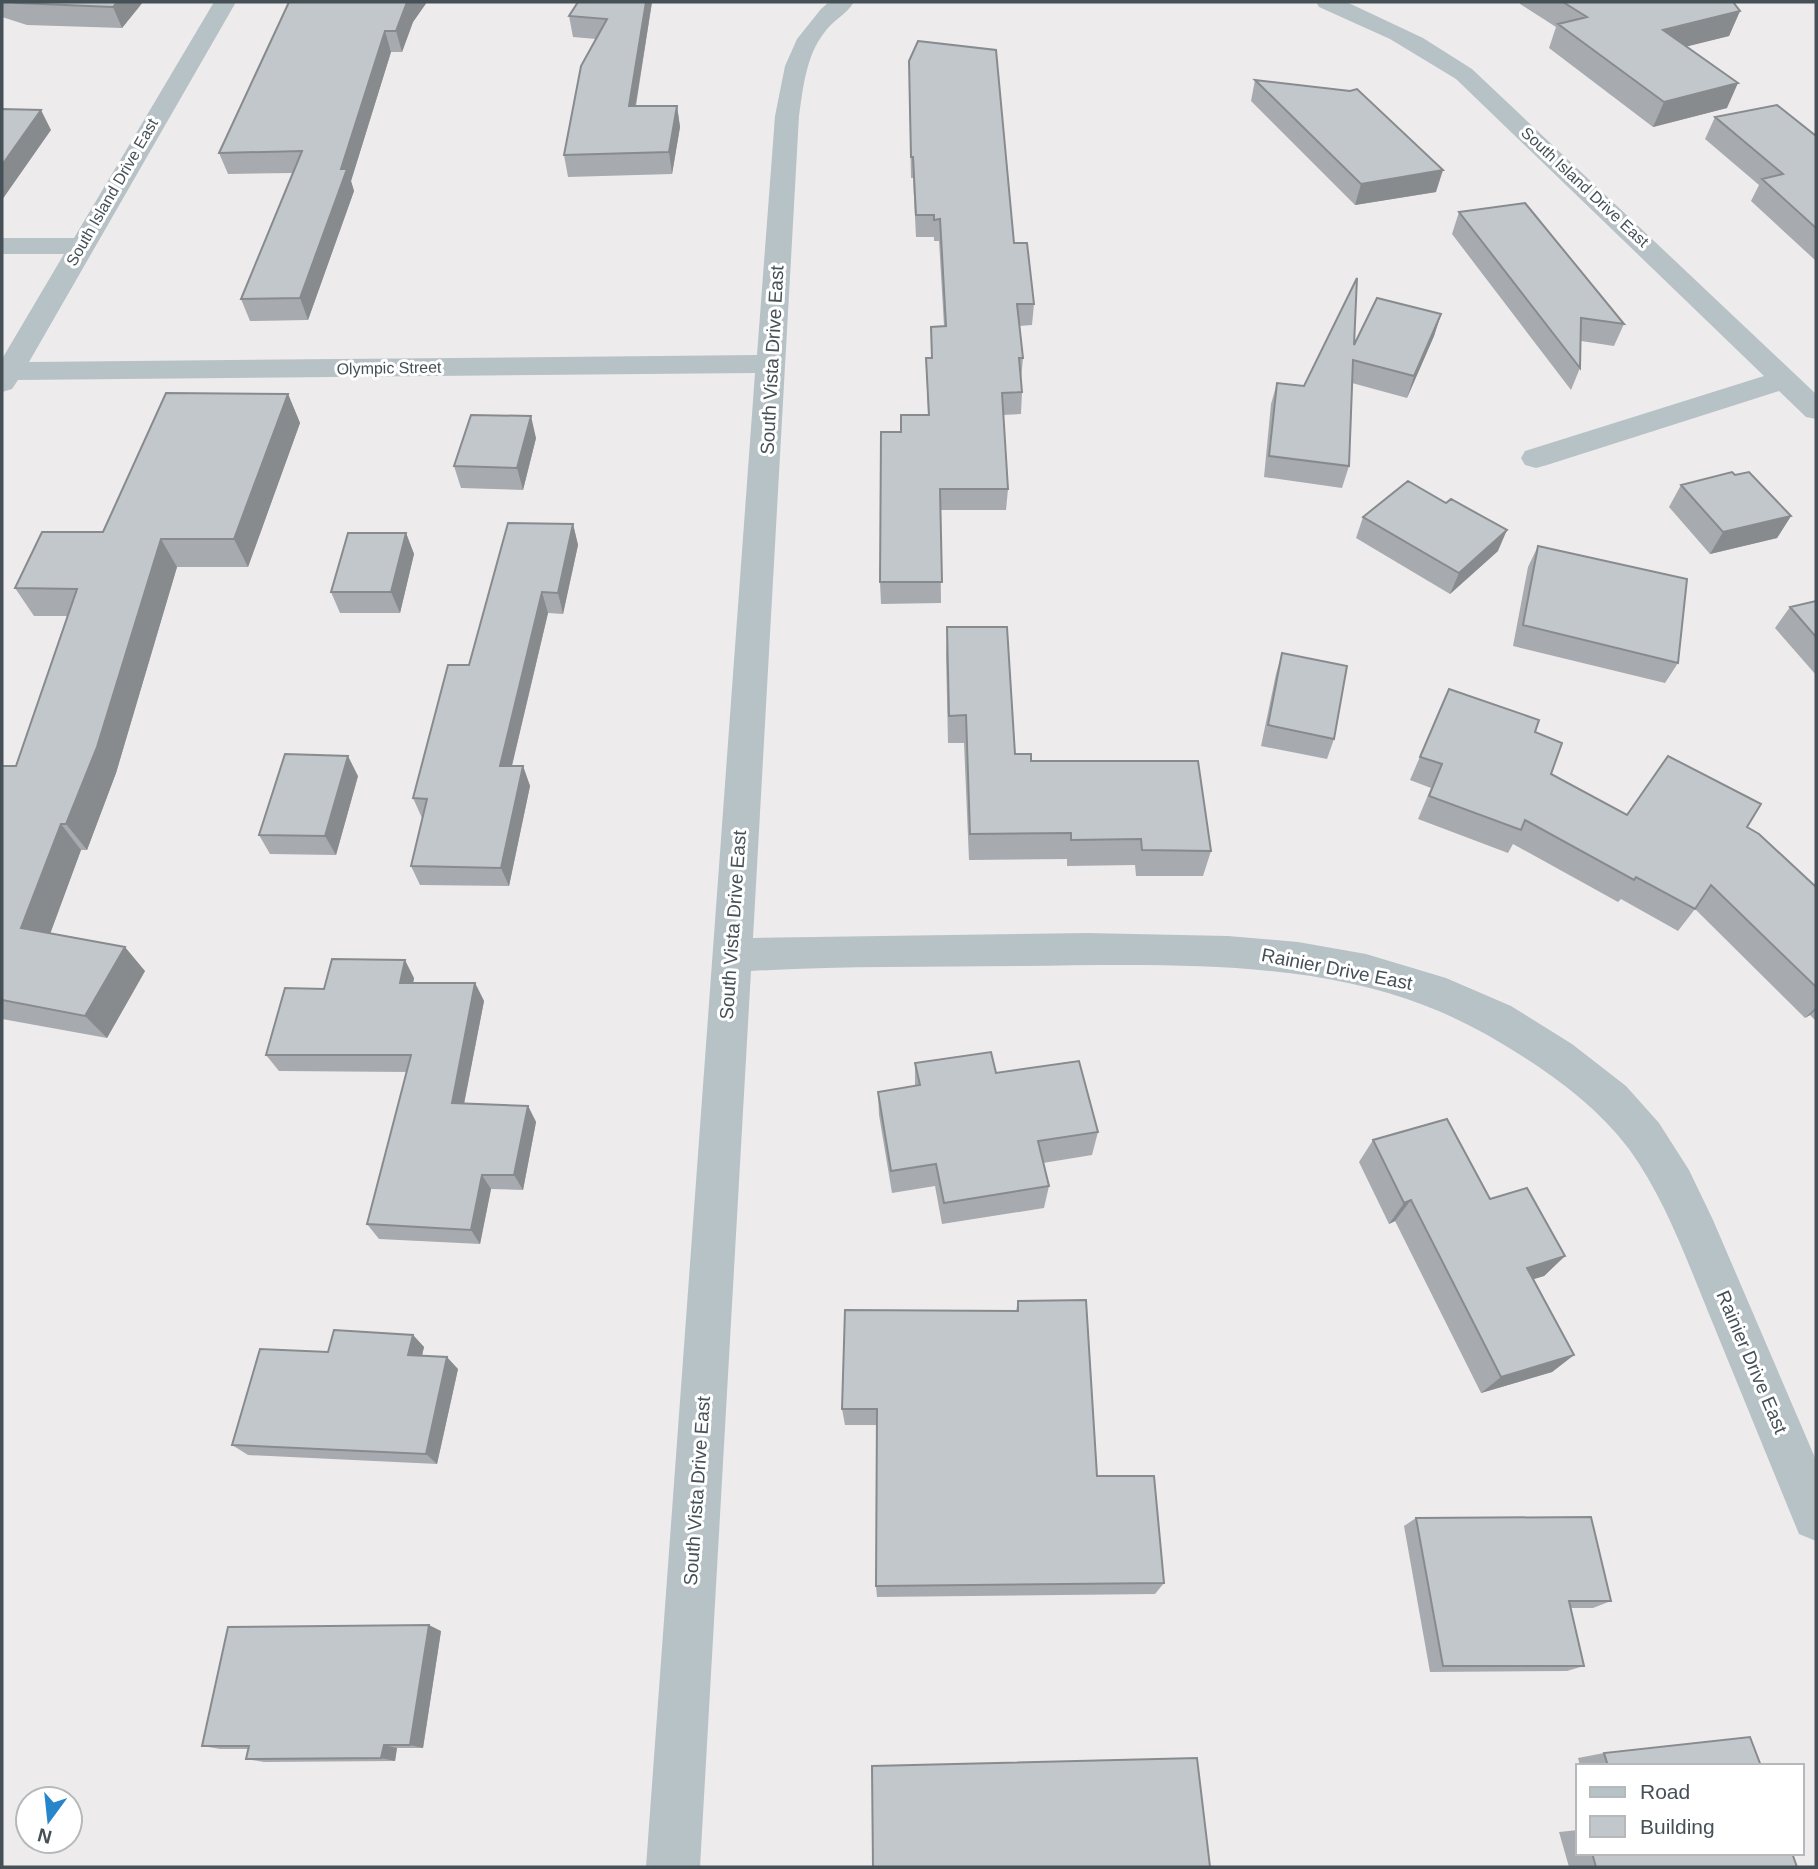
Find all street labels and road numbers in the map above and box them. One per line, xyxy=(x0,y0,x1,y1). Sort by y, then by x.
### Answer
street label: South Island Drive East xyxy=(63,115,161,269)
street label: South Island Drive East xyxy=(1518,124,1652,251)
street label: South Vista Drive East xyxy=(757,264,787,455)
street label: Olympic Street xyxy=(336,359,442,377)
street label: South Vista Drive East xyxy=(716,829,750,1020)
street label: Rainier Drive East xyxy=(1260,944,1415,994)
street label: Rainier Drive East xyxy=(1712,1287,1792,1437)
street label: South Vista Drive East xyxy=(680,1395,714,1586)

